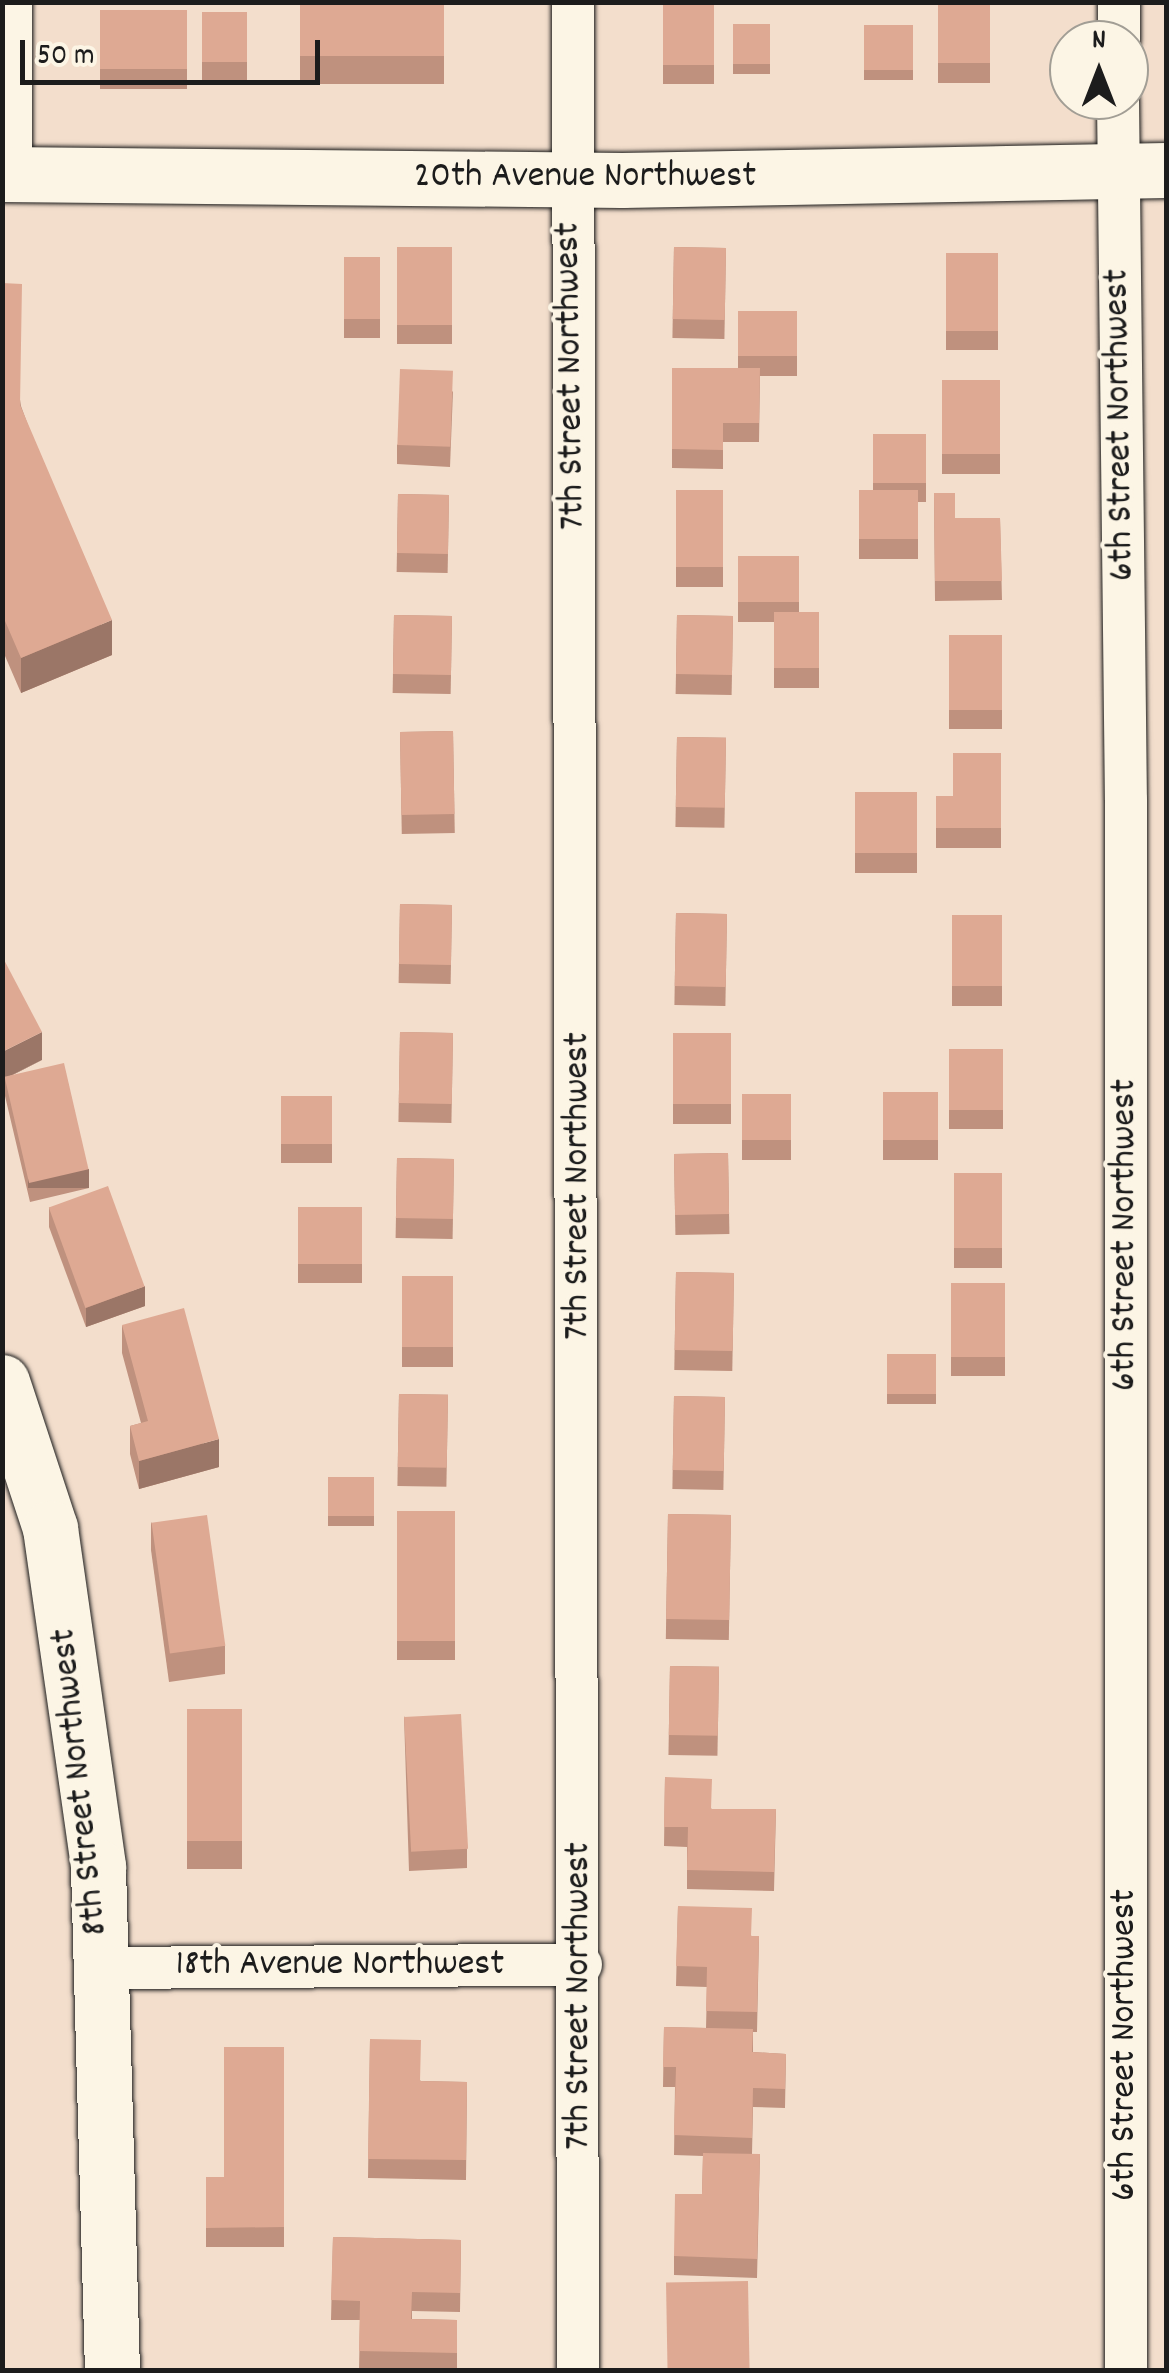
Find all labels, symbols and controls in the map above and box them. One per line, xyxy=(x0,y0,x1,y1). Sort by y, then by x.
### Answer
scale bar xyxy=(25,20,325,82)
north arrow xyxy=(1049,20,1149,120)
text: N xyxy=(1092,22,1106,62)
text: 50 m xyxy=(37,36,95,79)
street label: 20th Avenue Northwest xyxy=(414,155,756,201)
street label: 7th Street Northwest xyxy=(547,222,597,530)
street label: 6th Street Northwest xyxy=(1095,269,1147,581)
street label: 7th Street Northwest xyxy=(556,1032,602,1340)
street label: 6th Street Northwest xyxy=(1103,1079,1149,1391)
street label: 8th Street Northwest xyxy=(42,1626,120,1938)
street label: 7th Street Northwest xyxy=(557,1842,603,2150)
street label: 6th Street Northwest xyxy=(1103,1889,1149,2201)
street label: 18th Avenue Northwest xyxy=(176,1943,504,1989)

